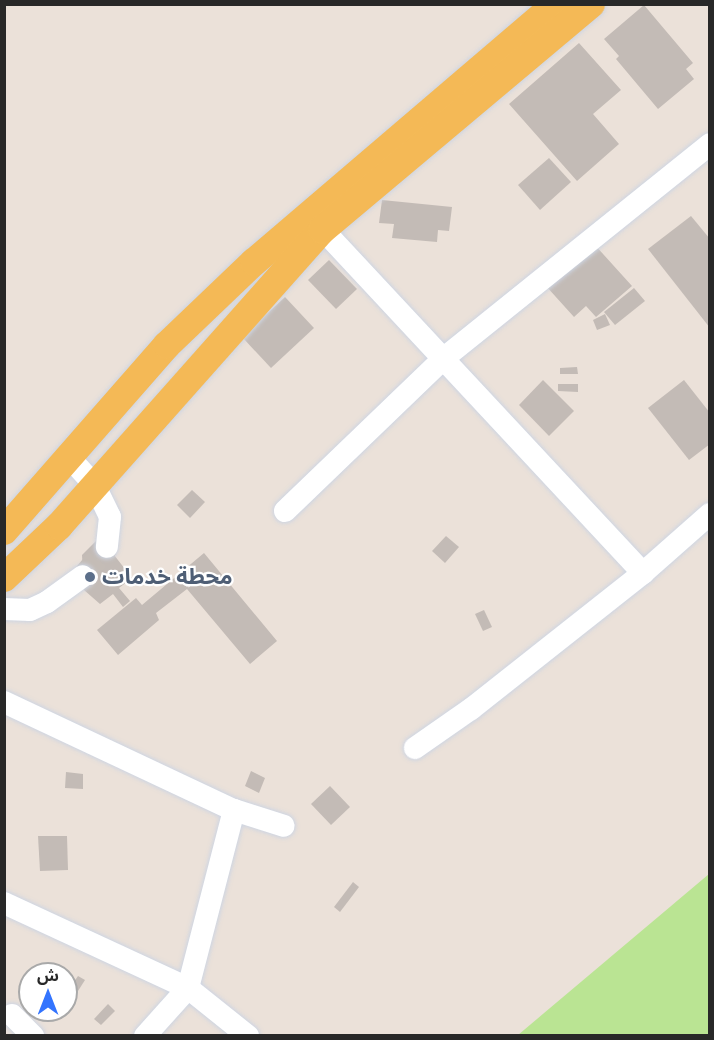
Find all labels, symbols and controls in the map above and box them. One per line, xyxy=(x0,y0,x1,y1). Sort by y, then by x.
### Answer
place label: محطة خدمات xyxy=(102,564,233,590)
marker: محطة خدمات xyxy=(83,570,97,584)
north arrow xyxy=(18,962,78,1022)
text: ش xyxy=(37,965,59,986)

